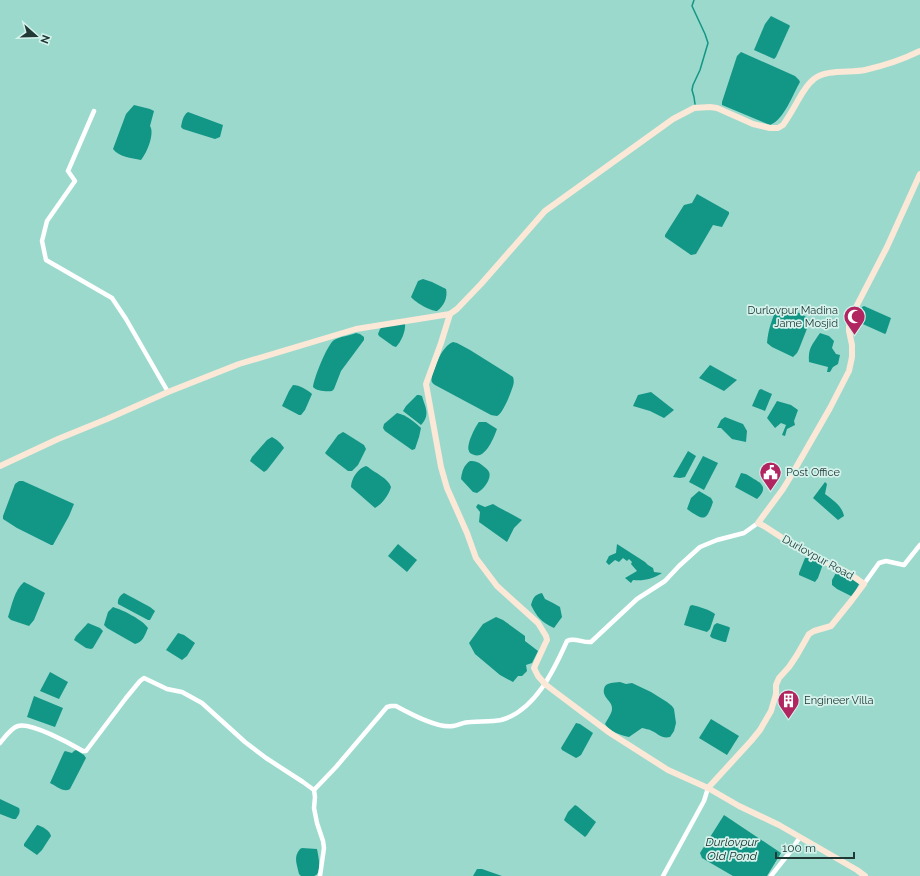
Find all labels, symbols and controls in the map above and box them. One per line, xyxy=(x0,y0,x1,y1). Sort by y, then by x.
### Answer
north arrow xyxy=(16,16,56,56)
text: N xyxy=(37,33,52,45)
mosque icon: Durlovpur Madina Jame Mosjid xyxy=(841,303,867,336)
place label: Durlovpur Madina Jame Mosjid xyxy=(748,304,838,330)
public building icon: Post Office xyxy=(758,459,784,492)
place label: Post Office xyxy=(786,466,840,479)
street label: Durlovpur Road xyxy=(780,532,856,582)
building icon: Engineer Villa xyxy=(775,687,801,720)
place label: Engineer Villa xyxy=(804,694,873,707)
scale bar xyxy=(776,834,854,860)
water label: Durlovpur Old Pond xyxy=(706,835,759,863)
text: 100 m xyxy=(782,841,816,855)

